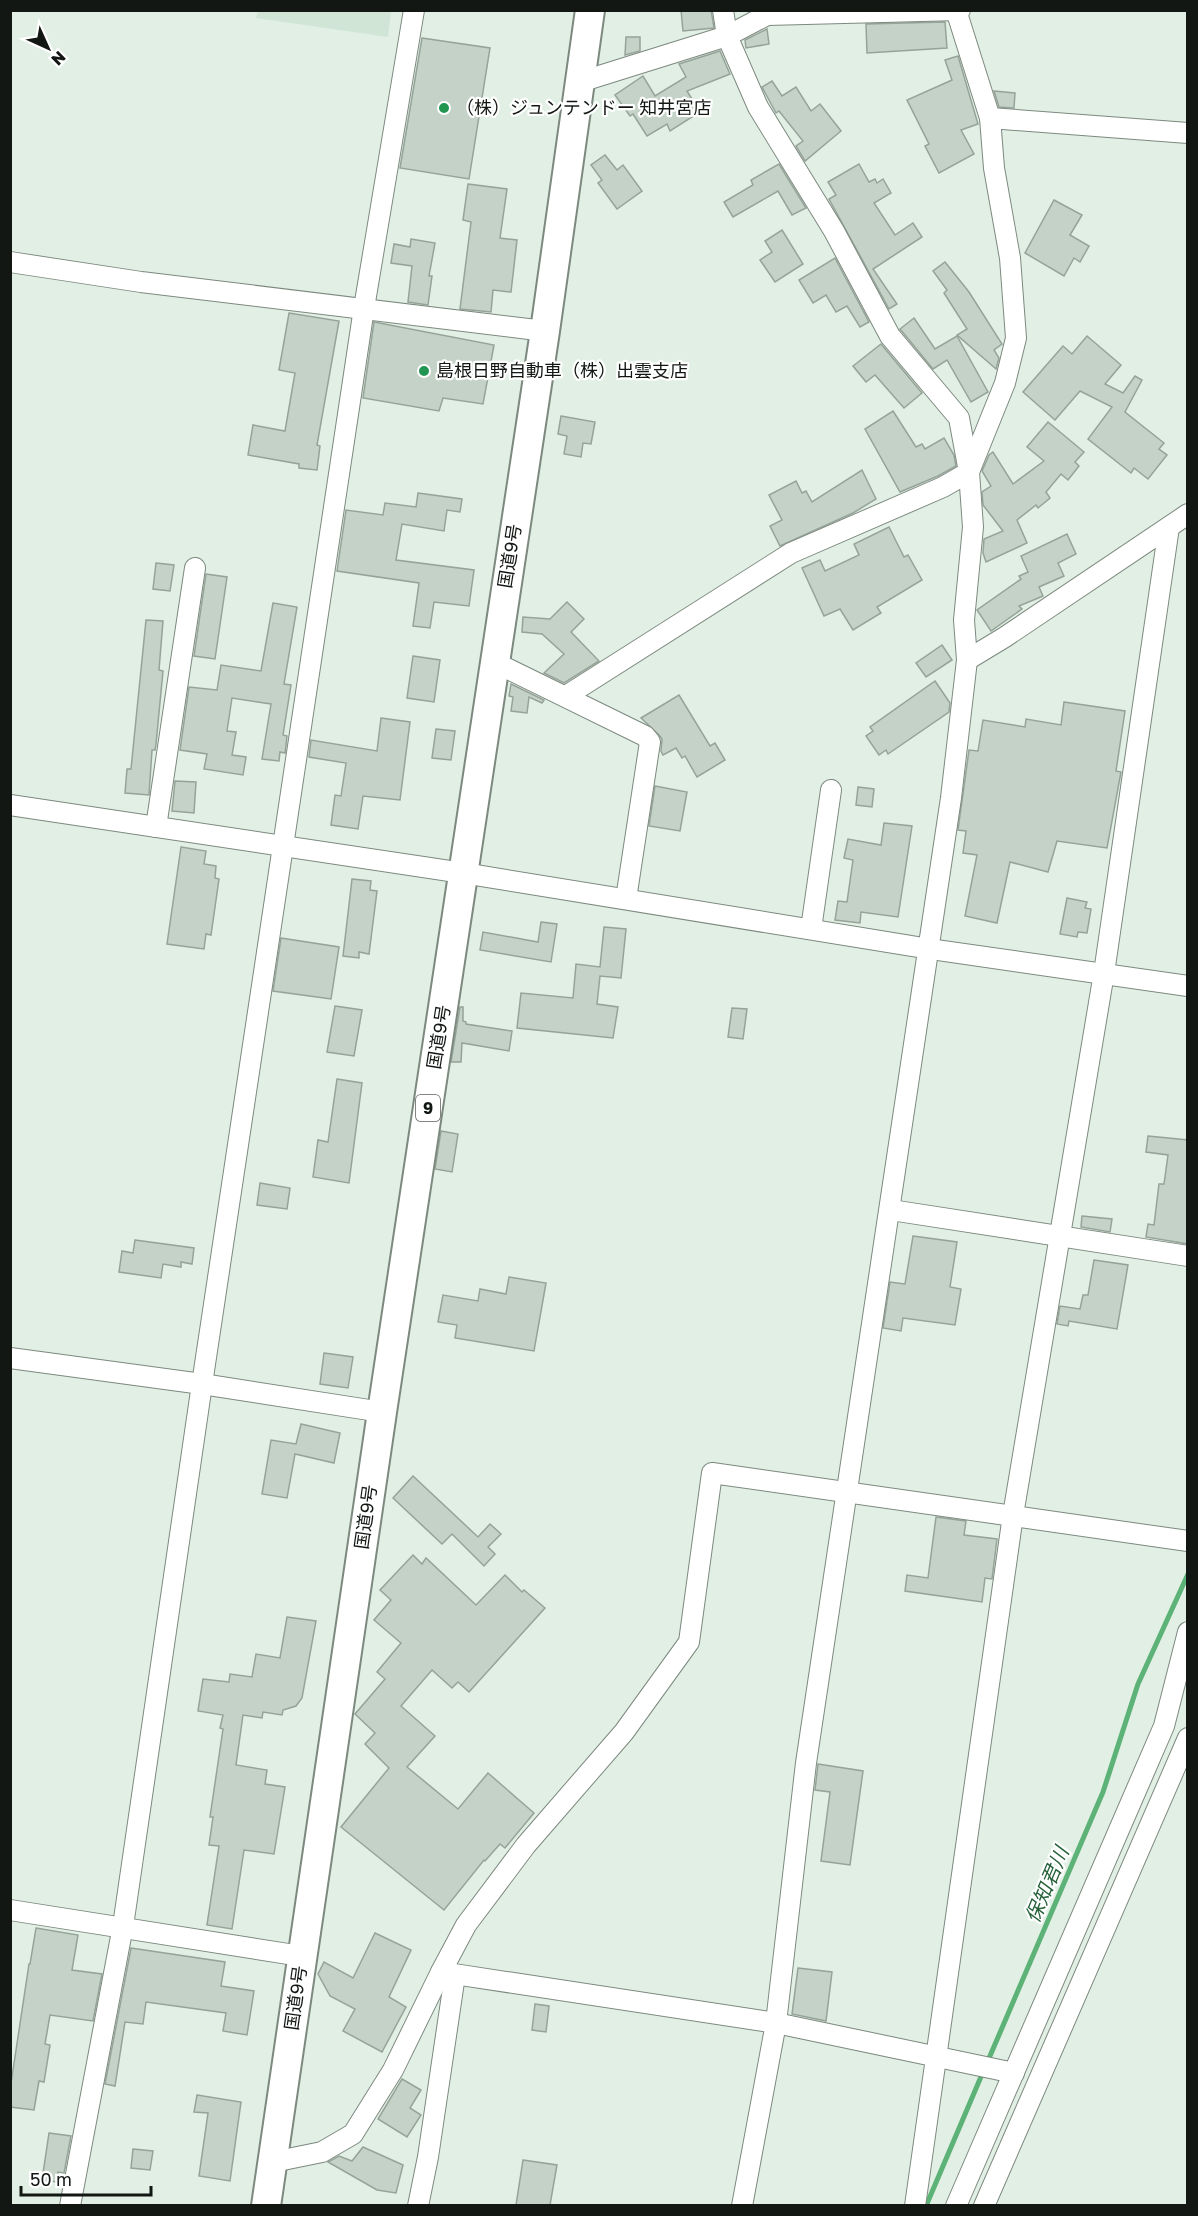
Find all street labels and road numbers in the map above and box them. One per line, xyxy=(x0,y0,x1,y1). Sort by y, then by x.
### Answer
street label: 国道9号 xyxy=(493,522,525,590)
street label: 国道9号 xyxy=(422,1003,454,1071)
road number: 9 xyxy=(416,1095,440,1121)
street label: 国道9号 xyxy=(350,1483,380,1551)
street label: 国道9号 xyxy=(280,1964,310,2032)

